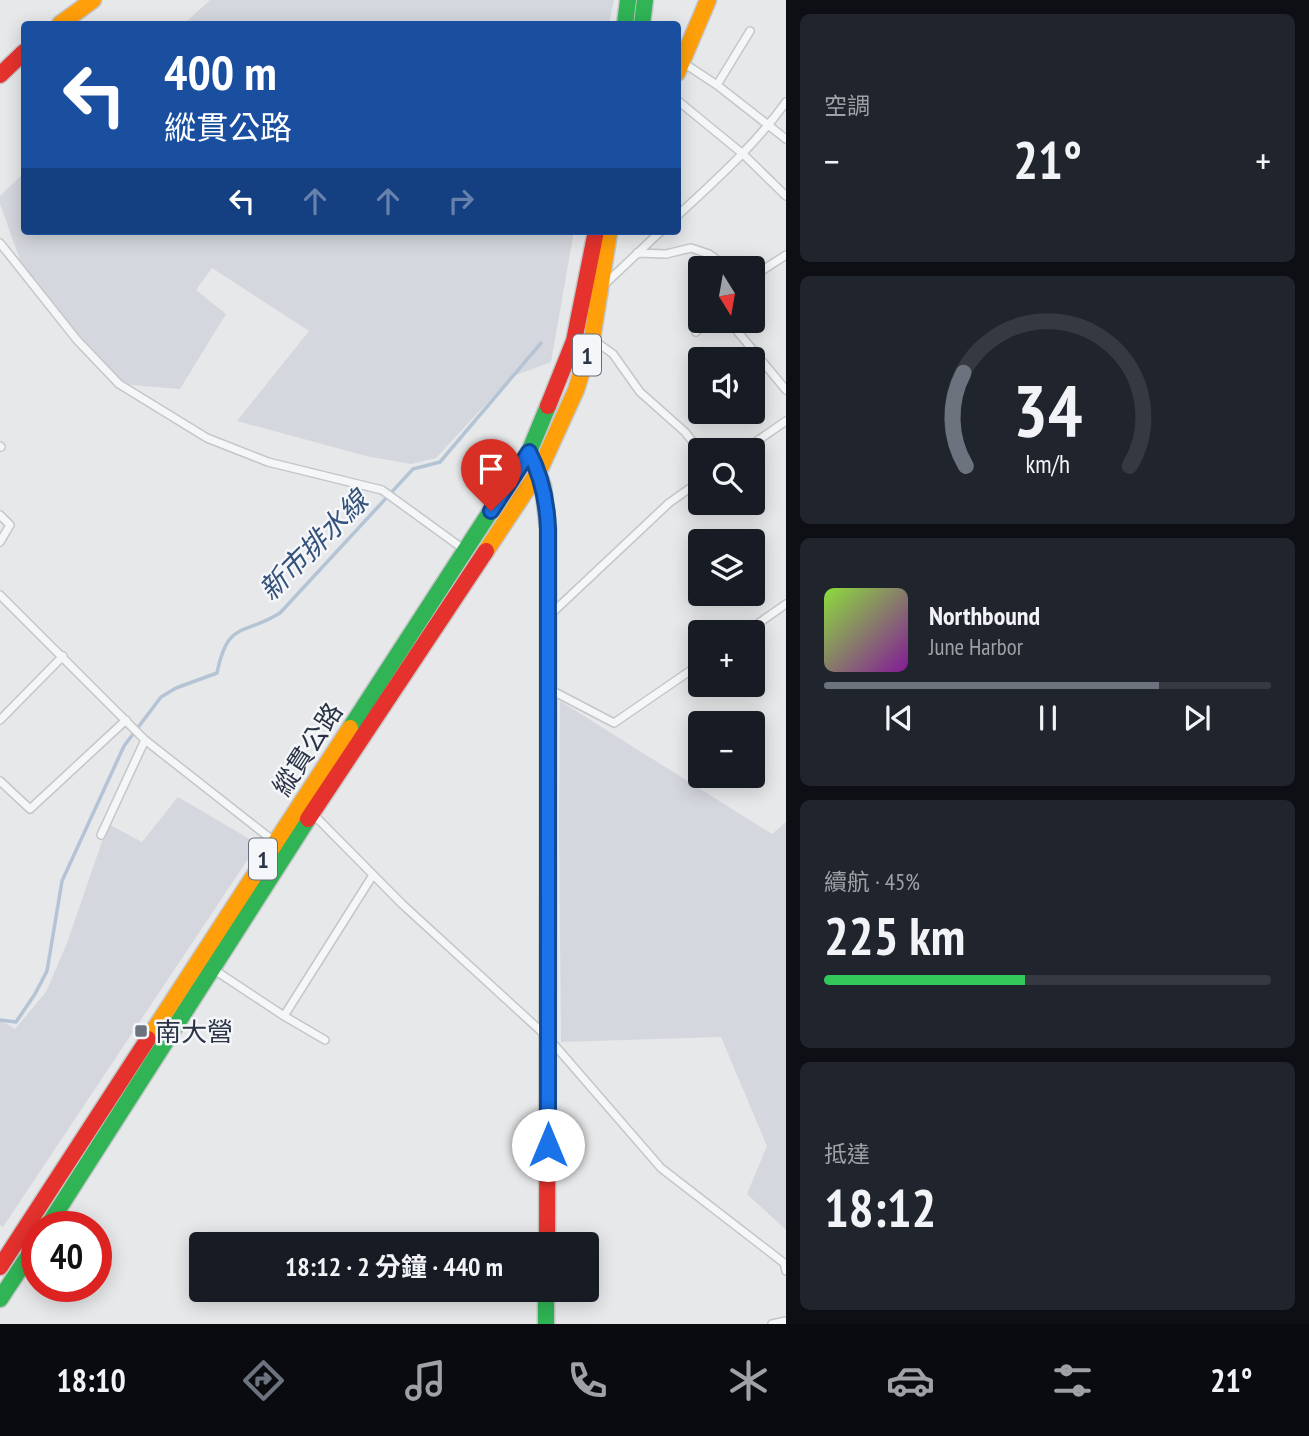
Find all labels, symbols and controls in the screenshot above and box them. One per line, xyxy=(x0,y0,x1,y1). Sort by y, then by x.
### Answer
text: 400 m xyxy=(164,40,277,104)
icon: left xyxy=(49,49,140,140)
text: 空調 xyxy=(824,91,870,120)
text: 縱貫公路 xyxy=(164,106,292,148)
text: 21° xyxy=(1013,126,1082,193)
text: − xyxy=(824,136,840,185)
text: + xyxy=(1255,136,1271,185)
icon: left xyxy=(223,182,261,220)
icon: ahead xyxy=(296,182,334,220)
icon: ahead xyxy=(369,182,407,220)
icon: right xyxy=(442,182,480,220)
north arrow xyxy=(688,256,765,332)
map controls xyxy=(688,256,765,788)
road number: 1 xyxy=(573,334,601,376)
button: sound xyxy=(688,347,765,424)
text: 34 xyxy=(1013,362,1082,456)
button: search xyxy=(688,438,765,515)
pin xyxy=(461,439,521,511)
text: km/h xyxy=(1025,448,1070,480)
icon: arrive xyxy=(472,450,510,488)
water label: 新市排水線 xyxy=(250,480,378,608)
button: layers xyxy=(688,529,765,606)
text: Northbound xyxy=(929,599,1040,632)
button: + xyxy=(688,620,765,697)
text: June Harbor xyxy=(929,632,1023,661)
street label: 縱貫公路 xyxy=(265,696,349,802)
icon: previous xyxy=(880,699,918,737)
icon: pause xyxy=(1029,699,1067,737)
icon: next xyxy=(1178,699,1216,737)
button: − xyxy=(688,711,765,788)
road number: 1 xyxy=(249,838,277,880)
text: 續航 · 45% xyxy=(824,867,920,896)
text: 225 km xyxy=(824,902,965,969)
place label: 南大營 xyxy=(155,1015,233,1048)
marker: 南大營 xyxy=(133,1023,149,1039)
position arrow xyxy=(511,1108,585,1182)
text: 抵達 xyxy=(824,1139,870,1168)
text: 18:12 xyxy=(824,1174,936,1241)
speed limit sign: 40 xyxy=(21,1211,112,1302)
text: 18:12 · 2 分鐘 · 440 m xyxy=(285,1250,503,1283)
icon: directions xyxy=(239,1356,288,1405)
icon: music xyxy=(401,1356,450,1405)
icon: phone xyxy=(563,1356,612,1405)
icon: climate xyxy=(724,1356,773,1405)
icon: car xyxy=(886,1356,935,1405)
icon: filters xyxy=(1048,1356,1097,1405)
text: 18:10 xyxy=(56,1359,126,1401)
text: 21° xyxy=(1210,1359,1253,1401)

